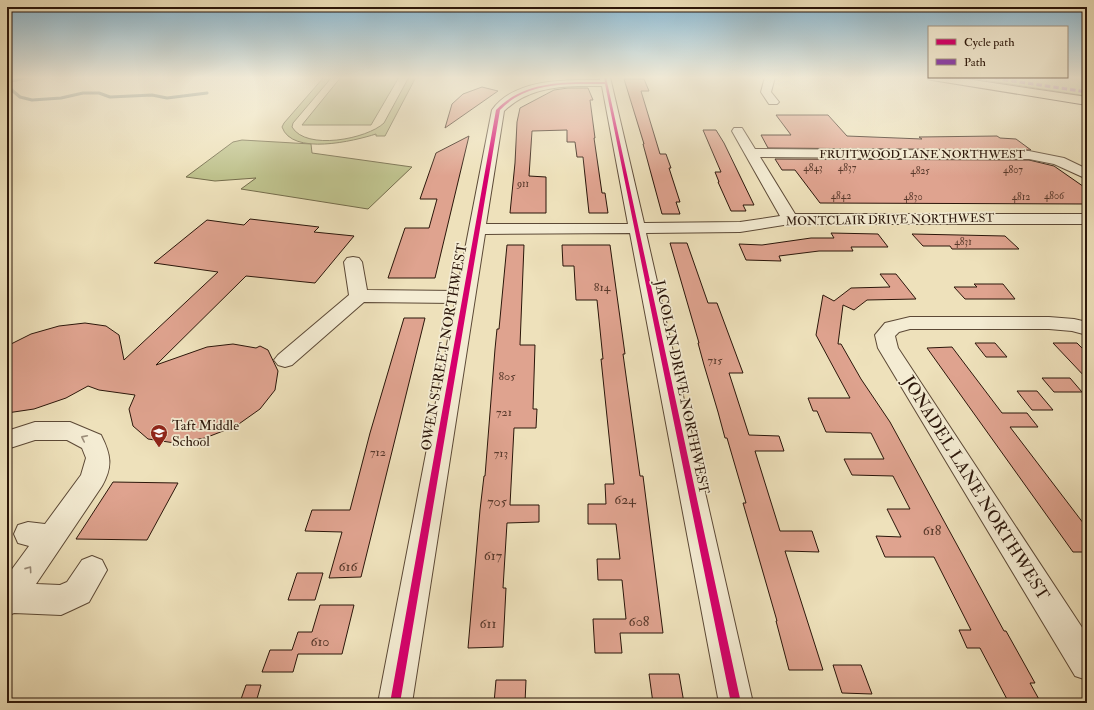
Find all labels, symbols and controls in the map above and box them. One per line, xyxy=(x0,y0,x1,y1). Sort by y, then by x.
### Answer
legend xyxy=(928,26,1068,78)
text: Cycle path xyxy=(964,35,1015,50)
text: Path xyxy=(964,55,987,70)
street label: FRUITWOOD LANE NORTHWEST xyxy=(819,147,1025,162)
house number: 4843 xyxy=(803,162,823,174)
house number: 4837 xyxy=(838,162,857,174)
house number: 4807 xyxy=(1003,164,1023,176)
house number: 4825 xyxy=(910,165,930,177)
house number: 911 xyxy=(516,178,530,190)
house number: 4842 xyxy=(831,190,851,202)
house number: 4806 xyxy=(1044,190,1065,202)
house number: 4830 xyxy=(903,191,923,203)
house number: 4812 xyxy=(1012,191,1030,203)
street label: MONTCLAIR DRIVE NORTHWEST xyxy=(786,211,994,229)
house number: 4831 xyxy=(954,236,972,248)
street label: OWEN STREET NORTHWEST xyxy=(417,241,471,452)
street label: JACOLYN DRIVE NORTHWEST xyxy=(651,278,713,496)
house number: 814 xyxy=(594,280,611,295)
house number: 715 xyxy=(707,353,723,368)
house number: 805 xyxy=(498,369,516,384)
street label: JONADEL LANE NORTHWEST xyxy=(897,371,1054,605)
house number: 721 xyxy=(496,405,512,420)
place label: Taft Middle School xyxy=(172,417,239,450)
school or university icon: Taft Middle School xyxy=(149,423,169,448)
one-way arrow xyxy=(81,435,89,443)
house number: 712 xyxy=(370,445,386,460)
house number: 713 xyxy=(494,446,508,461)
house number: 624 xyxy=(614,491,637,508)
house number: 705 xyxy=(487,493,508,510)
house number: 618 xyxy=(923,522,942,539)
house number: 617 xyxy=(484,547,503,564)
house number: 616 xyxy=(339,558,358,575)
one-way arrow xyxy=(24,567,31,574)
house number: 608 xyxy=(629,613,650,630)
house number: 611 xyxy=(480,615,497,632)
house number: 610 xyxy=(310,633,330,650)

